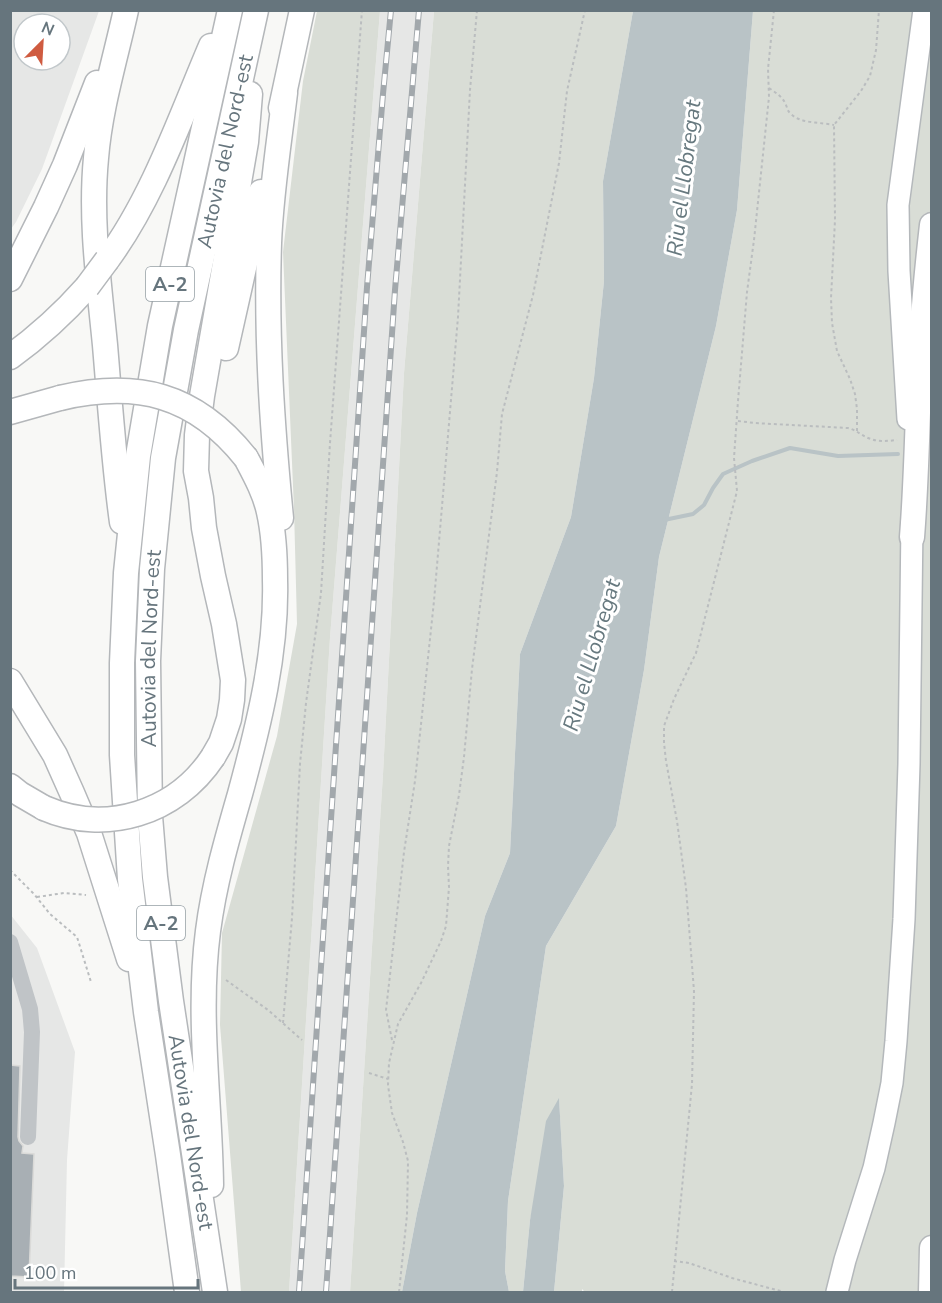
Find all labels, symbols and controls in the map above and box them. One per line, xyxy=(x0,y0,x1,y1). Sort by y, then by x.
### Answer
north arrow xyxy=(12,12,72,72)
text: N xyxy=(38,17,58,42)
street label: Autovia del Nord-est xyxy=(190,51,260,251)
water label: Riu el Llobregat xyxy=(660,97,709,258)
road number: A-2 xyxy=(146,267,194,301)
street label: Autovia del Nord-est xyxy=(134,548,168,748)
water label: Riu el Llobregat xyxy=(556,575,628,735)
road number: A-2 xyxy=(137,906,185,940)
street label: Autovia del Nord-est xyxy=(162,1032,220,1232)
scale bar xyxy=(15,1252,198,1290)
text: 100 m xyxy=(24,1261,76,1285)

